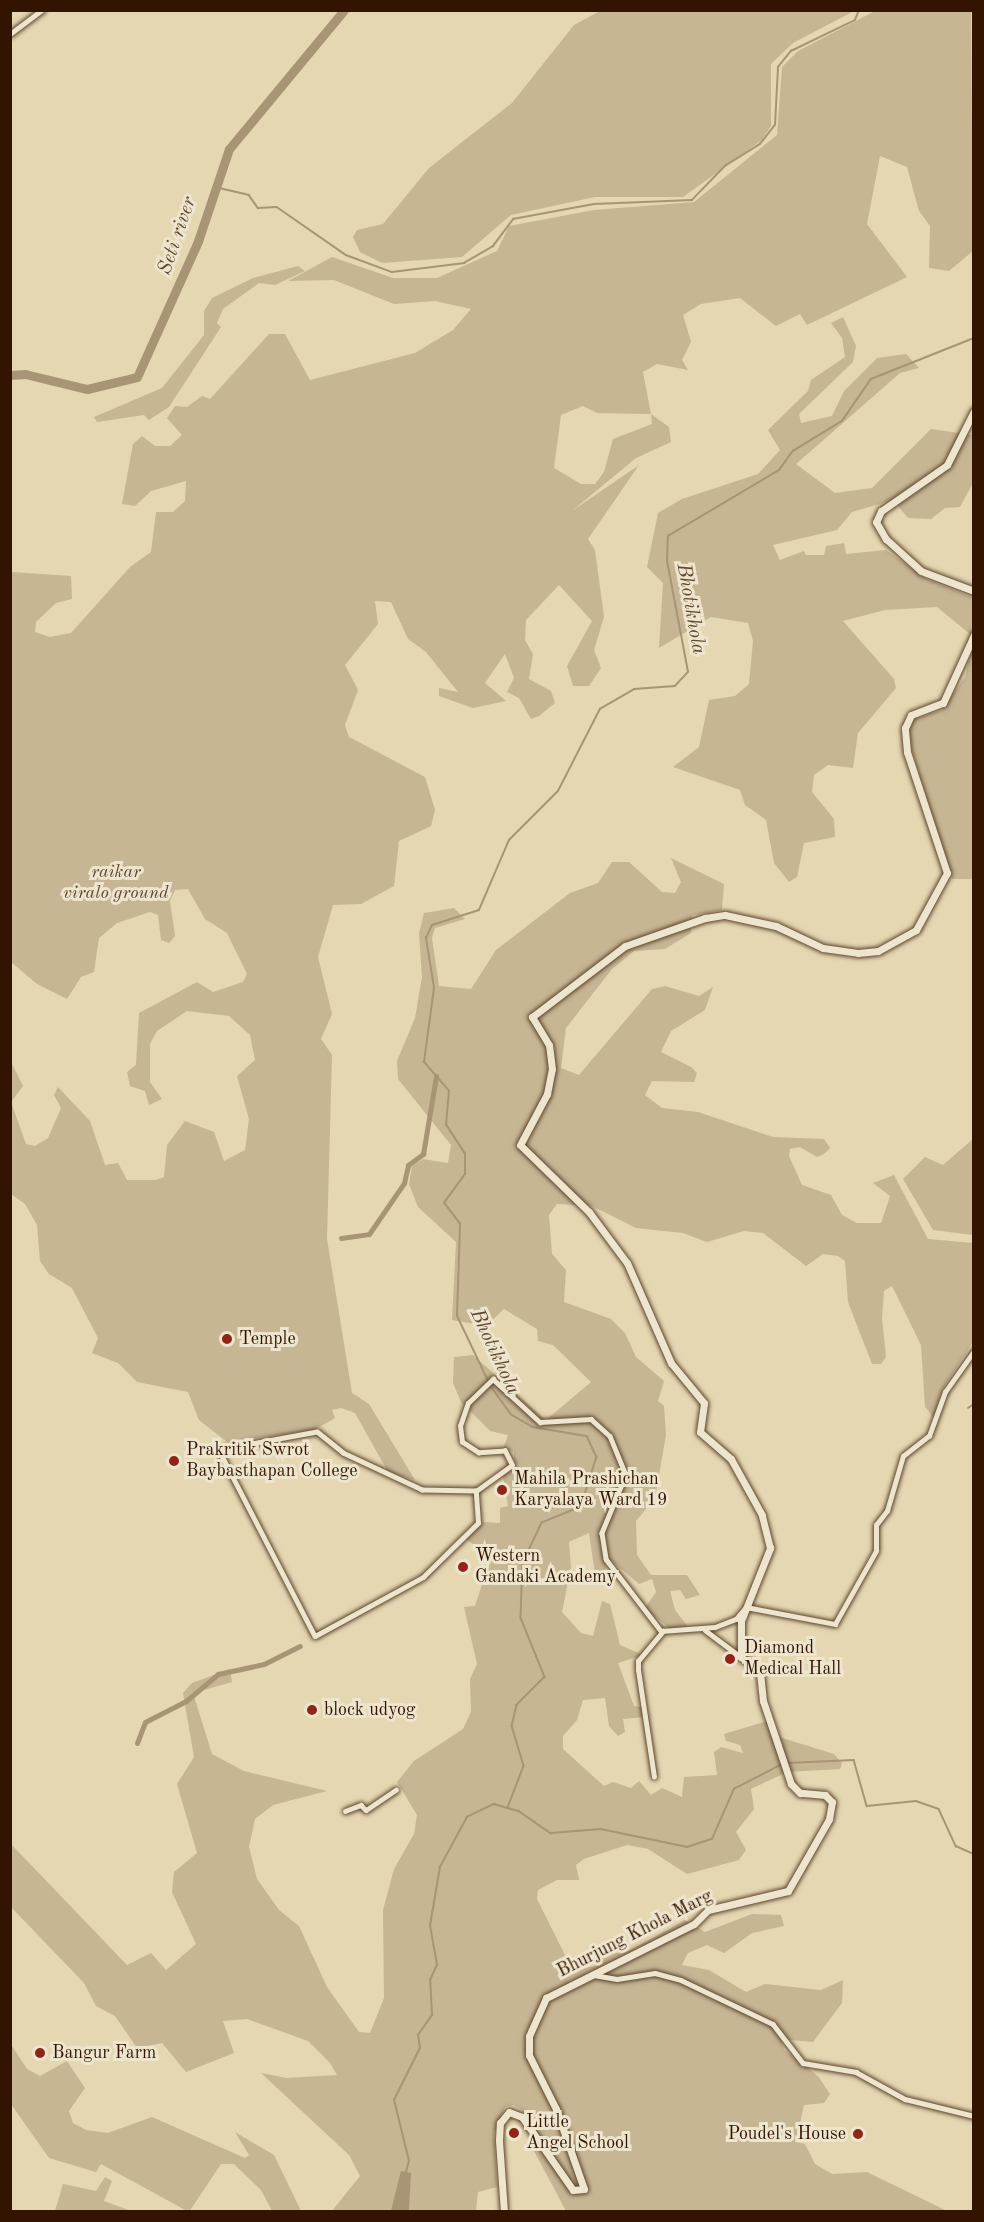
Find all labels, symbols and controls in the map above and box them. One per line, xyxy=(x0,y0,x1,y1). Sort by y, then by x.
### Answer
water label: Seti river xyxy=(154,194,202,278)
water label: Bhotikhola xyxy=(670,562,710,656)
park label: raikar viralo ground xyxy=(63,862,169,904)
water label: Bhotikhola xyxy=(464,1305,524,1399)
place label: Temple xyxy=(239,1328,296,1350)
marker: Temple xyxy=(220,1332,234,1346)
place label: Prakritik Swrot Baybasthapan College xyxy=(186,1440,357,1482)
marker: Prakritik Swrot Baybasthapan College xyxy=(167,1454,181,1468)
place label: Mahila Prashichan Karyalaya Ward 19 xyxy=(514,1469,667,1512)
marker: Mahila Prashichan Karyalaya Ward 19 xyxy=(495,1483,509,1497)
place label: Western Gandaki Academy xyxy=(475,1546,616,1588)
marker: Western Gandaki Academy xyxy=(456,1560,470,1574)
place label: Diamond Medical Hall xyxy=(744,1638,841,1680)
marker: Diamond Medical Hall xyxy=(721,1650,739,1668)
place label: block udyog xyxy=(324,1699,416,1721)
marker: block udyog xyxy=(305,1703,319,1717)
street label: Bhurjung Khola Marg xyxy=(554,1886,716,1982)
place label: Bangur Farm xyxy=(52,2042,156,2064)
marker: Bangur Farm xyxy=(33,2046,47,2060)
place label: Little Angel School xyxy=(526,2112,629,2154)
place label: Poudel's House xyxy=(728,2123,846,2145)
marker: Little Angel School xyxy=(507,2126,521,2140)
marker: Poudel's House xyxy=(851,2127,865,2141)

